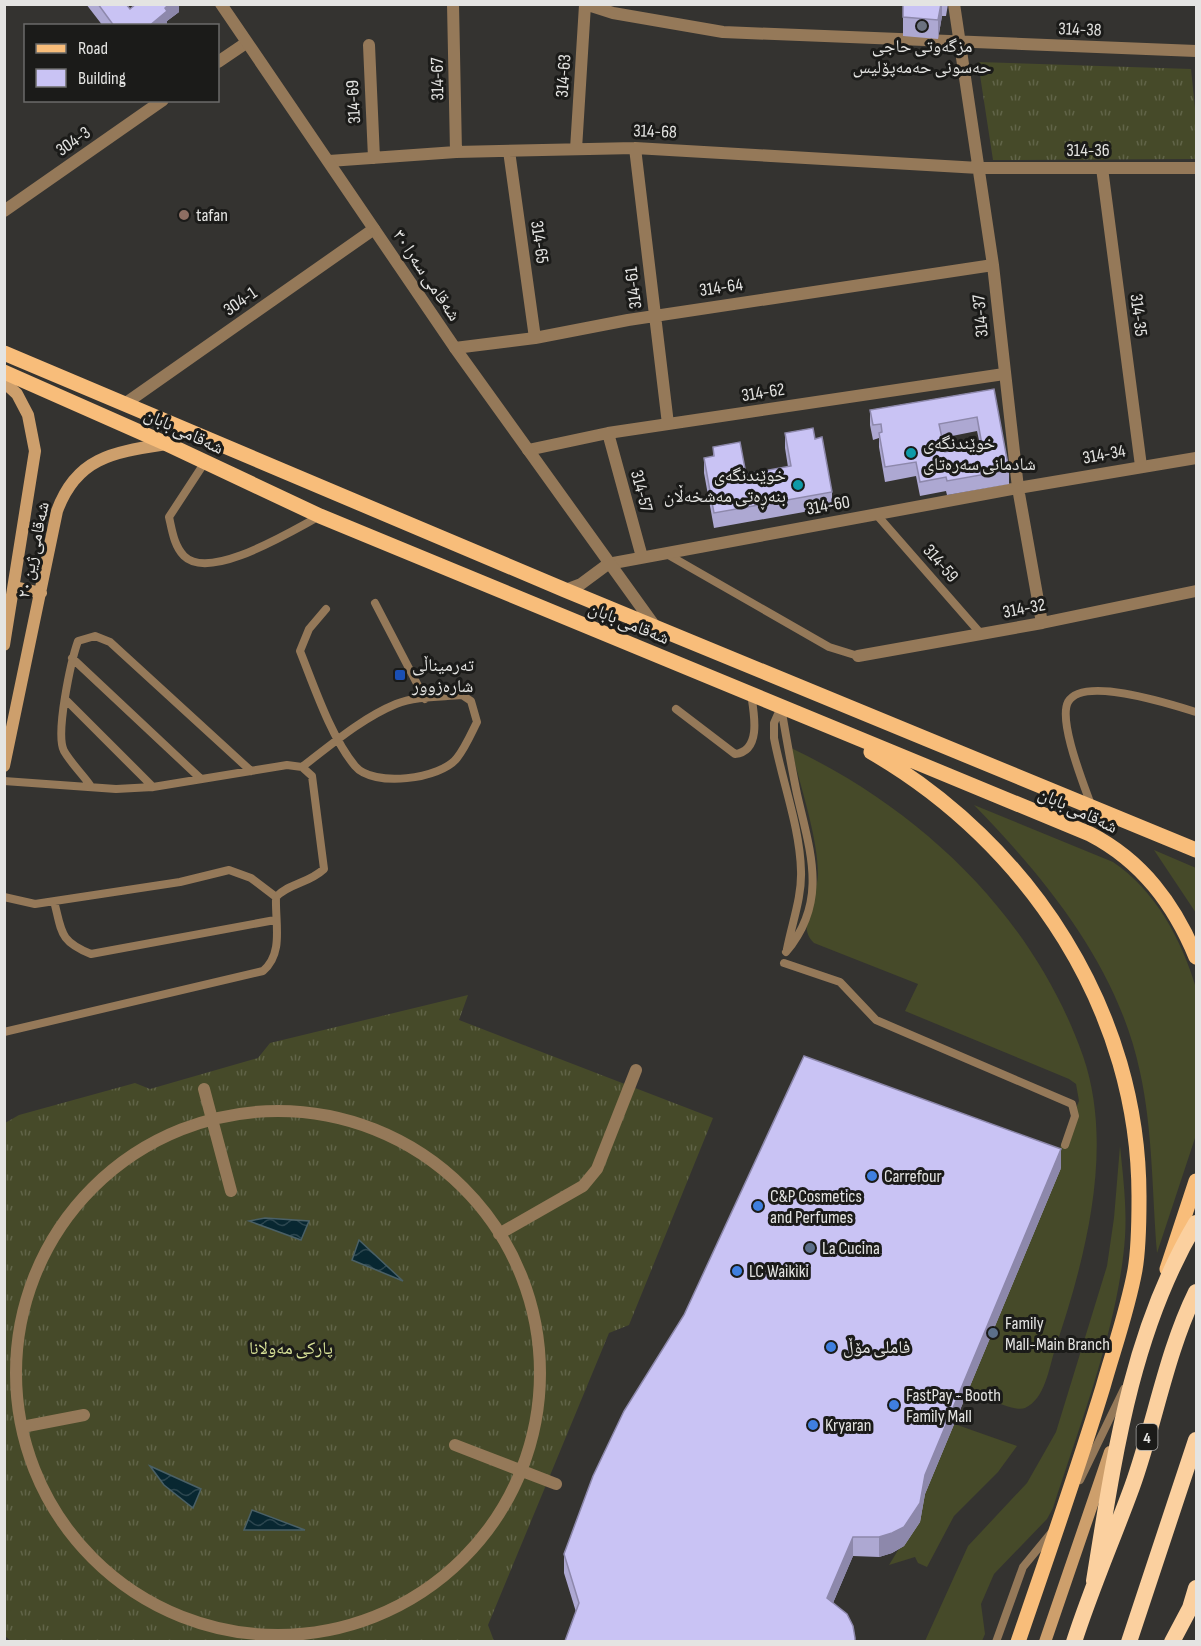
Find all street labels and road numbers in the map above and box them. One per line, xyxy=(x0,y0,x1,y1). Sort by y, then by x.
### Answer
street label: 314-38 xyxy=(1058,18,1102,41)
street label: 314-63 xyxy=(552,54,575,98)
street label: 314-67 xyxy=(427,56,448,101)
street label: 314-69 xyxy=(342,80,365,124)
street label: 314-68 xyxy=(633,120,677,143)
street label: 304-3 xyxy=(52,122,95,161)
street label: 314-36 xyxy=(1066,140,1110,161)
street label: 314-65 xyxy=(526,219,553,265)
street label: شەقامی سەرا ٣٠ xyxy=(388,226,465,325)
street label: 314-61 xyxy=(620,265,646,310)
street label: 314-64 xyxy=(698,274,745,301)
street label: 304-1 xyxy=(220,282,262,320)
street label: 314-37 xyxy=(968,293,993,338)
street label: 314-35 xyxy=(1125,293,1152,338)
street label: 314-62 xyxy=(740,379,786,406)
street label: شەقامی بابان xyxy=(141,404,227,459)
street label: 314-34 xyxy=(1081,440,1128,469)
street label: 314-57 xyxy=(626,468,657,515)
street label: 314-60 xyxy=(805,491,852,520)
street label: شەقامی ژین ٢٠ xyxy=(13,500,54,600)
street label: 314-59 xyxy=(919,540,963,587)
street label: 314-32 xyxy=(1001,594,1047,623)
street label: شەقامی بابان xyxy=(585,598,672,649)
street label: شەقامی بابان xyxy=(1035,783,1121,838)
road number: 4 xyxy=(1136,1424,1158,1450)

